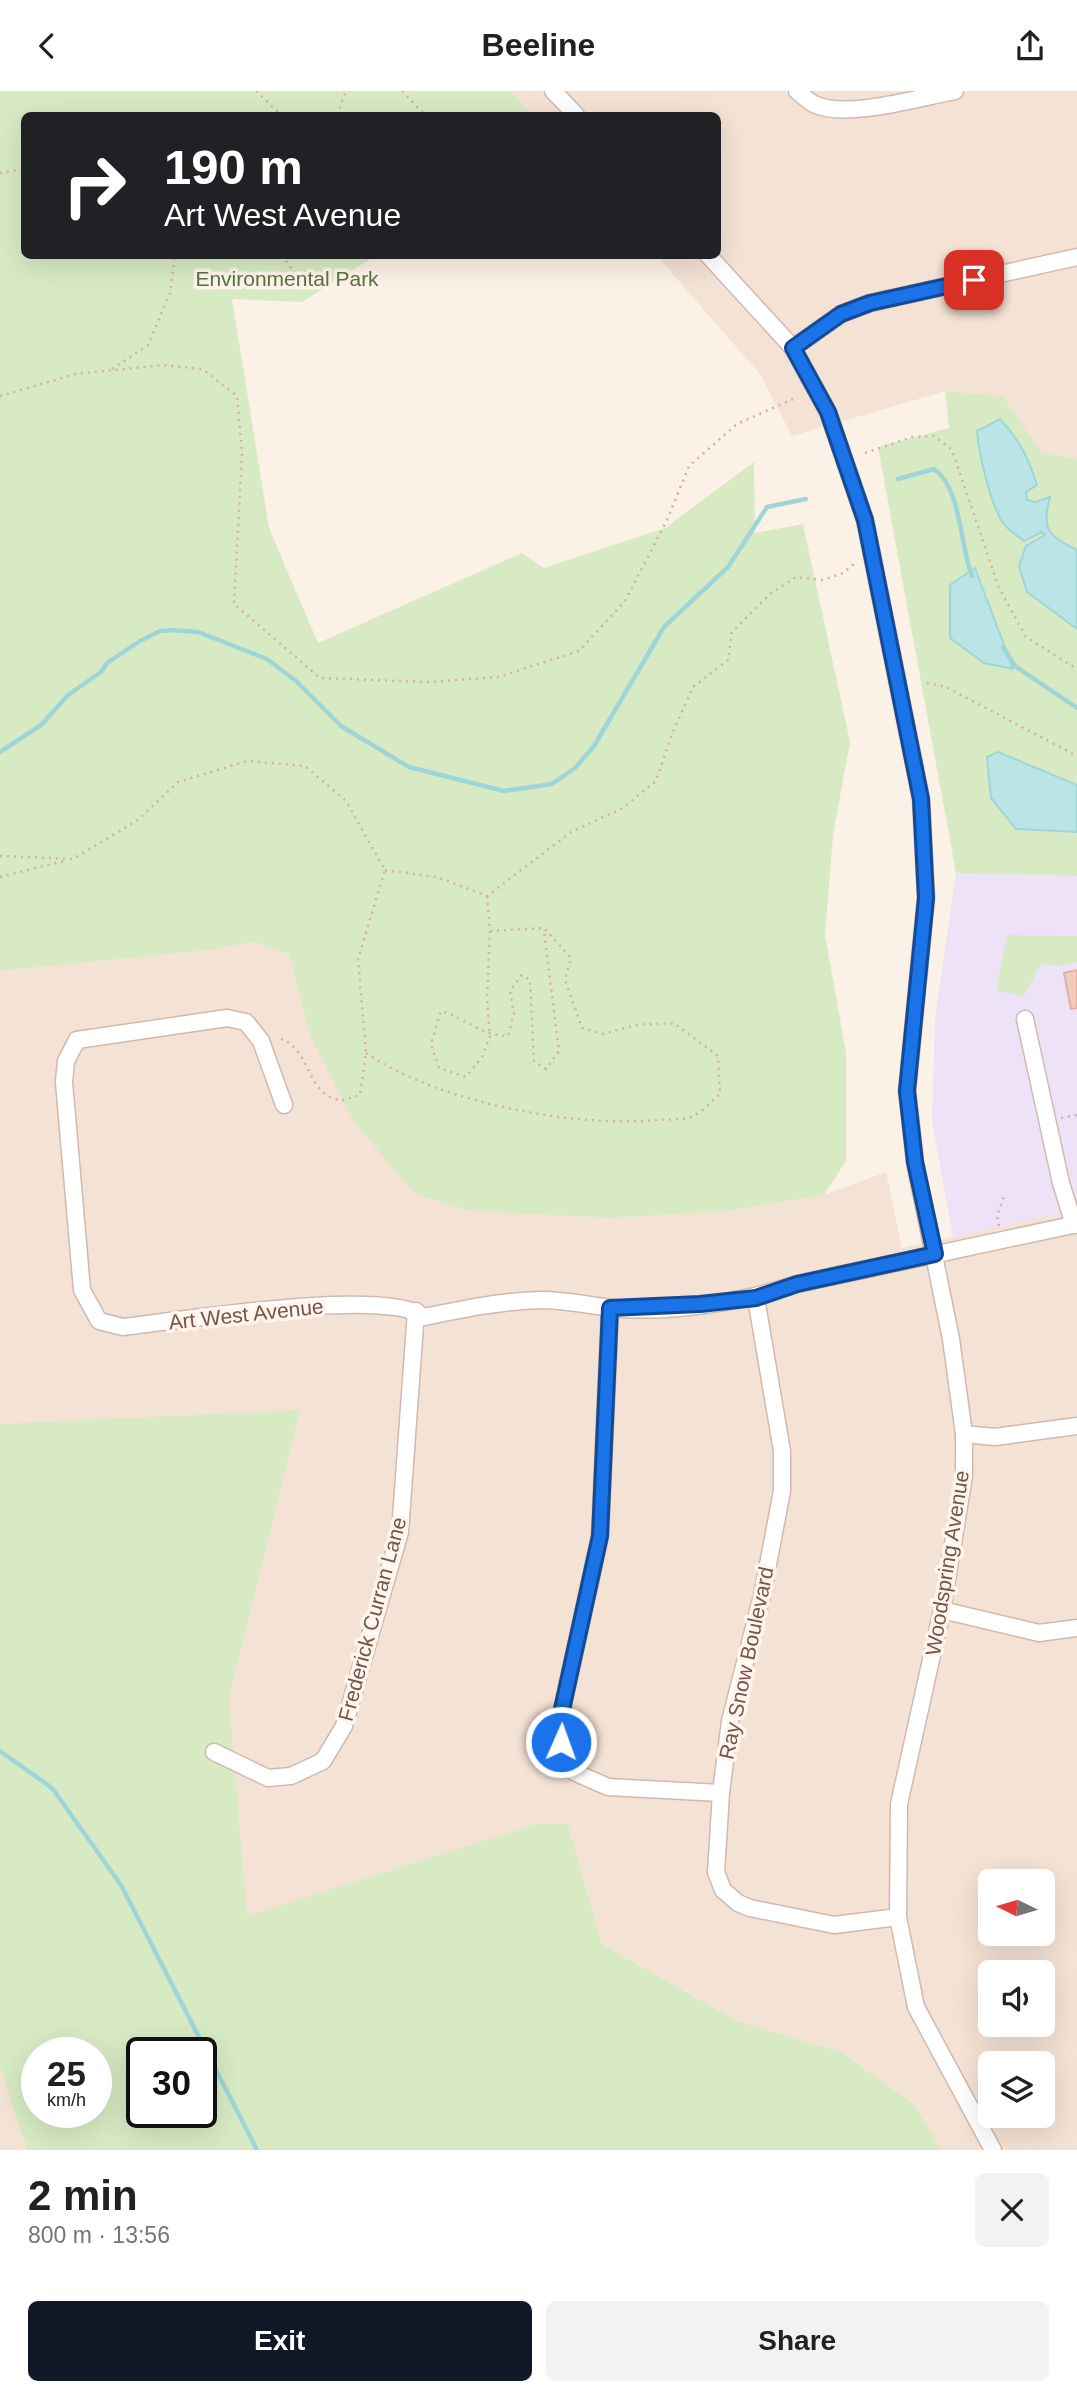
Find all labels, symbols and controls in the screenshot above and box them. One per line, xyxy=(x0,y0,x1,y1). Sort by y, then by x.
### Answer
icon: back xyxy=(28,27,66,65)
text: Beeline xyxy=(482,27,595,63)
icon: share xyxy=(1011,27,1049,65)
icon: right xyxy=(49,140,140,231)
text: 190 m xyxy=(164,140,303,194)
text: Art West Avenue xyxy=(164,197,401,233)
pin xyxy=(944,250,1004,310)
icon: arrive xyxy=(955,261,993,299)
park label: Environmental Park xyxy=(195,267,379,290)
street label: Art West Avenue xyxy=(167,1294,325,1334)
street label: Woodspring Avenue xyxy=(921,1469,973,1657)
street label: Frederick Curran Lane xyxy=(334,1515,410,1723)
street label: Ray Snow Boulevard xyxy=(714,1565,778,1761)
position arrow xyxy=(524,1705,598,1779)
north arrow xyxy=(978,1869,1055,1946)
map controls xyxy=(978,1869,1055,2128)
button: sound xyxy=(978,1960,1055,2037)
speed limit sign: 30 xyxy=(126,2037,217,2128)
button: layers xyxy=(978,2051,1055,2128)
text: 25 xyxy=(47,2054,86,2093)
text: km/h xyxy=(47,2090,86,2110)
text: 2 min xyxy=(28,2172,138,2219)
button: close xyxy=(975,2173,1049,2247)
text: 800 m · 13:56 xyxy=(28,2222,170,2248)
button: Exit xyxy=(28,2301,532,2381)
button: Share xyxy=(546,2301,1049,2381)

